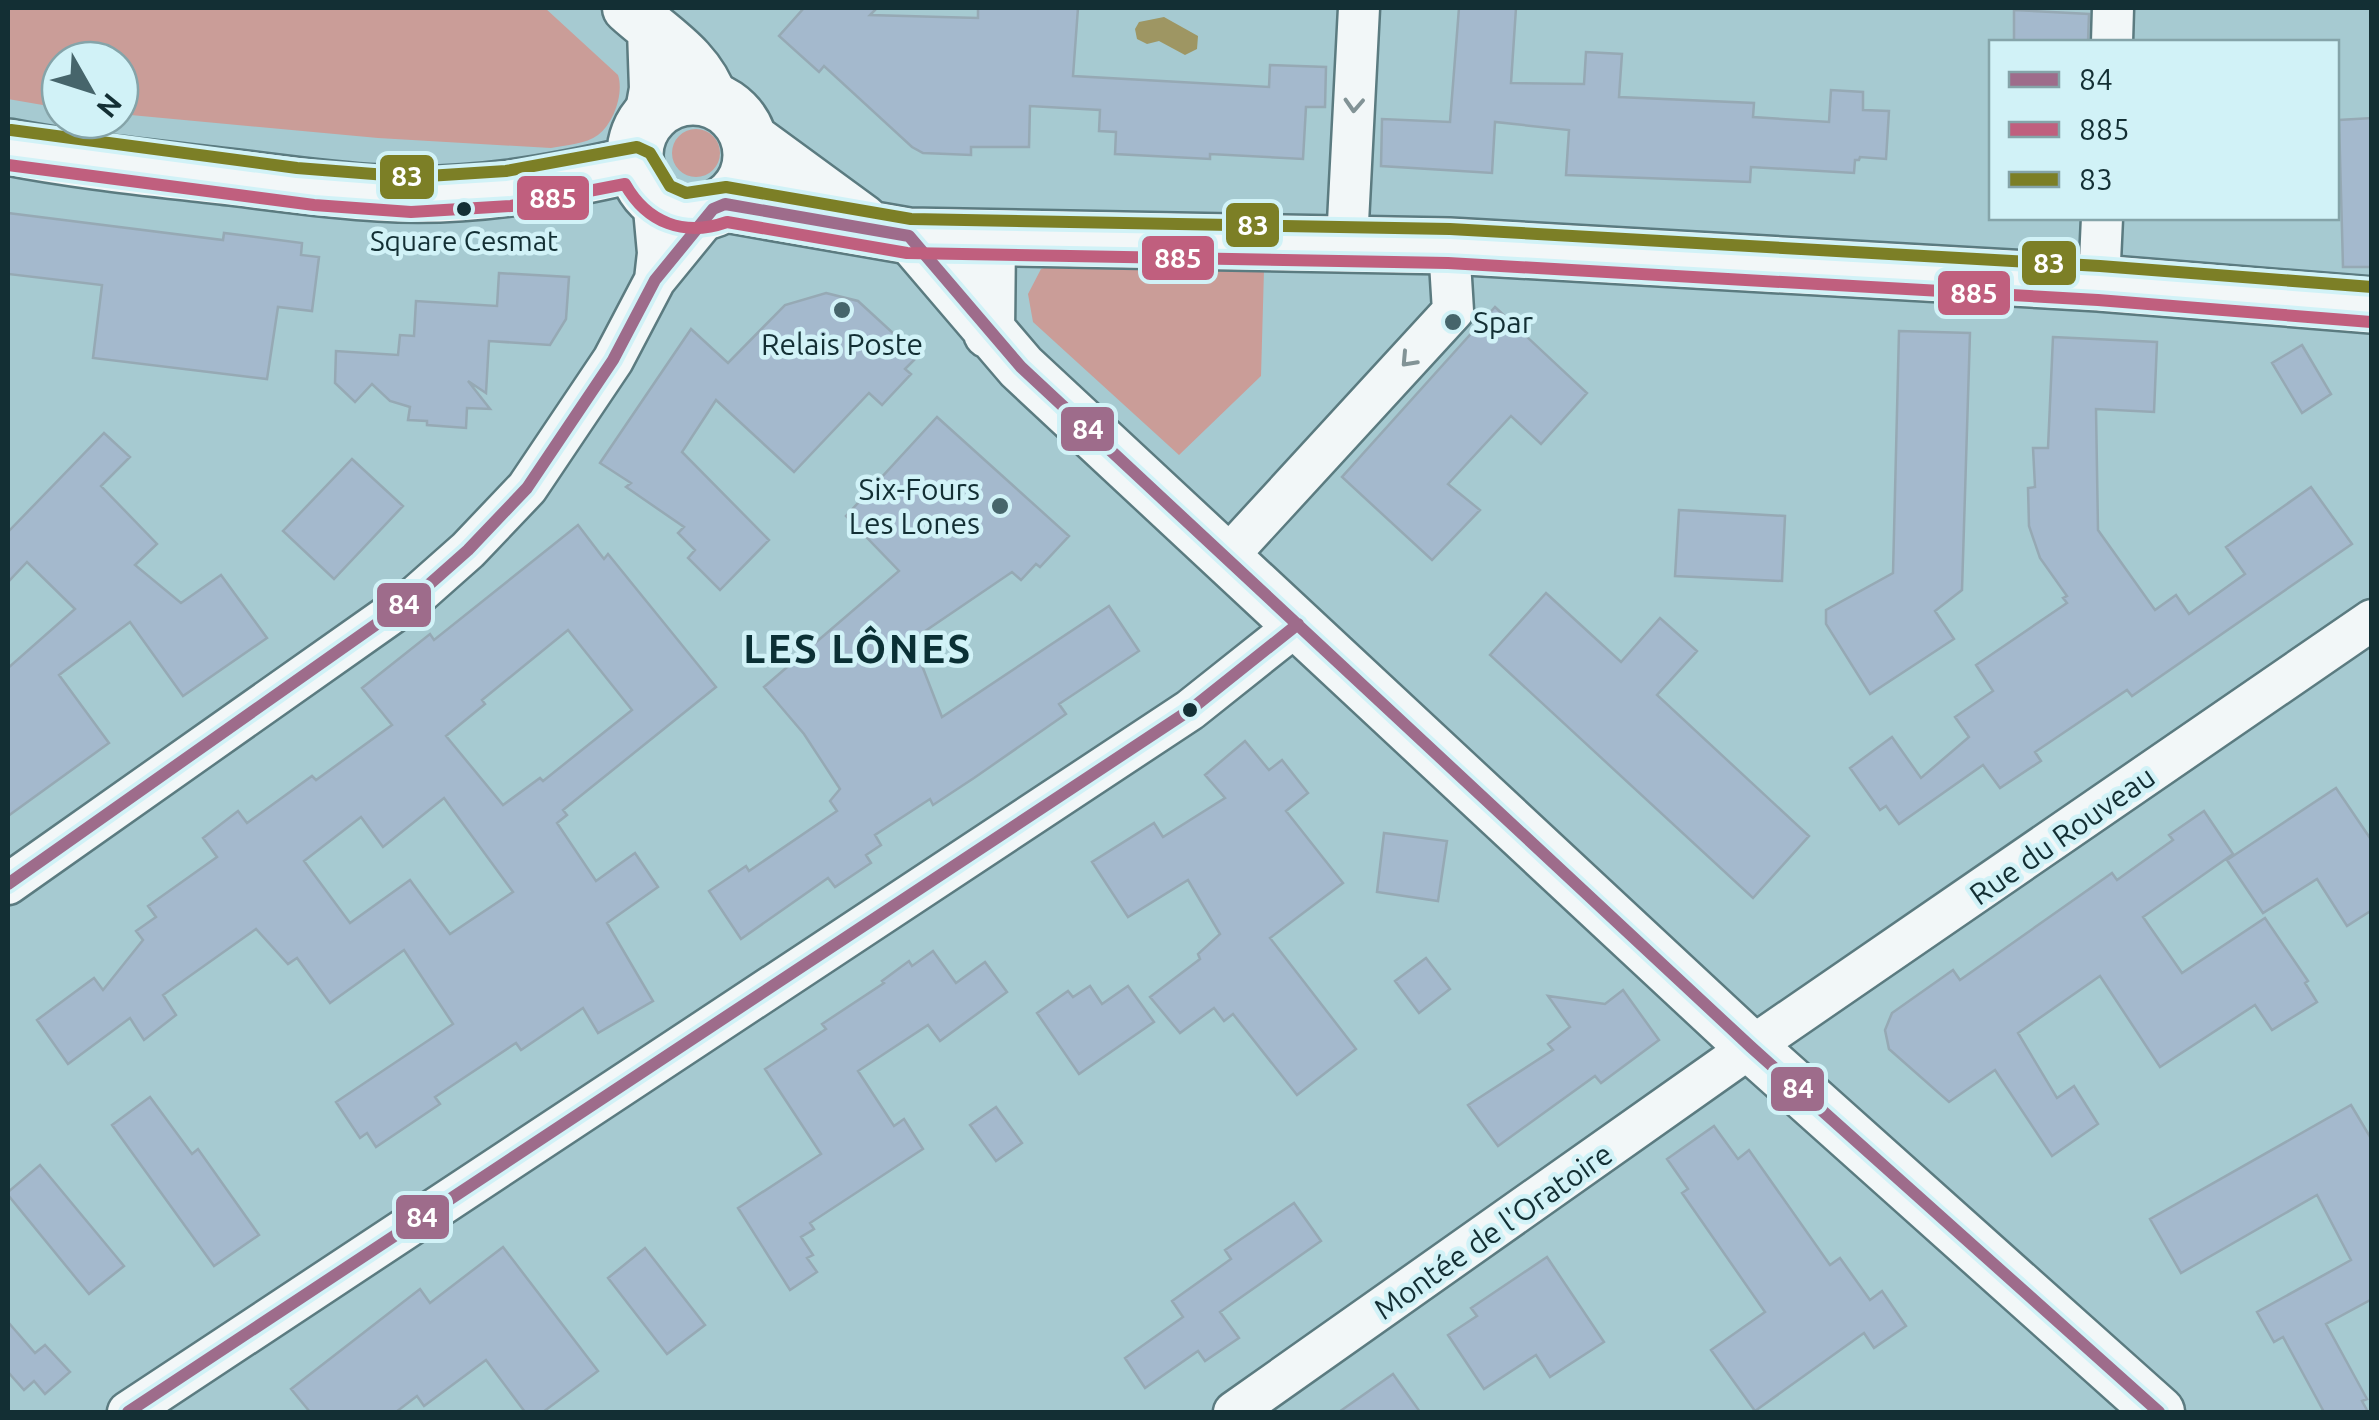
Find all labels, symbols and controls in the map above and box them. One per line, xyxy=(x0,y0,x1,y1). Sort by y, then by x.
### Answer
north arrow xyxy=(40,40,140,140)
legend xyxy=(1989,40,2339,220)
text: 84 xyxy=(2079,62,2113,96)
text: N xyxy=(91,88,128,124)
one-way arrow xyxy=(1344,97,1365,113)
text: 885 xyxy=(2079,112,2130,146)
line badge: 83 xyxy=(378,153,436,201)
text: 83 xyxy=(391,160,423,191)
text: 83 xyxy=(2079,162,2113,196)
line badge: 885 xyxy=(515,174,591,222)
text: 885 xyxy=(529,182,577,213)
marker: Square Cesmat xyxy=(454,199,474,219)
line badge: 83 xyxy=(1224,201,1281,249)
text: 83 xyxy=(1237,209,1269,240)
place label: Square Cesmat xyxy=(370,225,558,256)
line badge: 885 xyxy=(1140,234,1216,282)
line badge: 83 xyxy=(2020,239,2078,287)
text: 885 xyxy=(1154,242,1202,273)
text: 83 xyxy=(2033,247,2065,278)
line badge: 885 xyxy=(1936,269,2012,317)
text: 885 xyxy=(1950,277,1998,308)
marker: Relais Poste xyxy=(831,299,853,321)
place label: Spar xyxy=(1473,305,1534,339)
marker: Spar xyxy=(1442,311,1464,333)
place label: Relais Poste xyxy=(761,327,923,361)
one-way arrow xyxy=(1402,349,1420,367)
line badge: 84 xyxy=(1059,405,1116,453)
text: 84 xyxy=(1072,413,1104,444)
place label: Six-Fours Les Lones xyxy=(849,472,980,540)
marker: Six-Fours Les Lones xyxy=(989,495,1011,517)
line badge: 84 xyxy=(375,581,433,629)
text: 84 xyxy=(388,588,420,619)
district label: LES LÔNES xyxy=(743,625,973,671)
unlabelled marker xyxy=(1180,700,1200,720)
street label: Rue du Rouveau xyxy=(1963,759,2161,911)
line badge: 84 xyxy=(1769,1065,1826,1113)
text: 84 xyxy=(1782,1072,1814,1103)
street label: Montée de l'Oratoire xyxy=(1367,1136,1619,1326)
line badge: 84 xyxy=(394,1193,451,1241)
text: 84 xyxy=(406,1201,438,1232)

